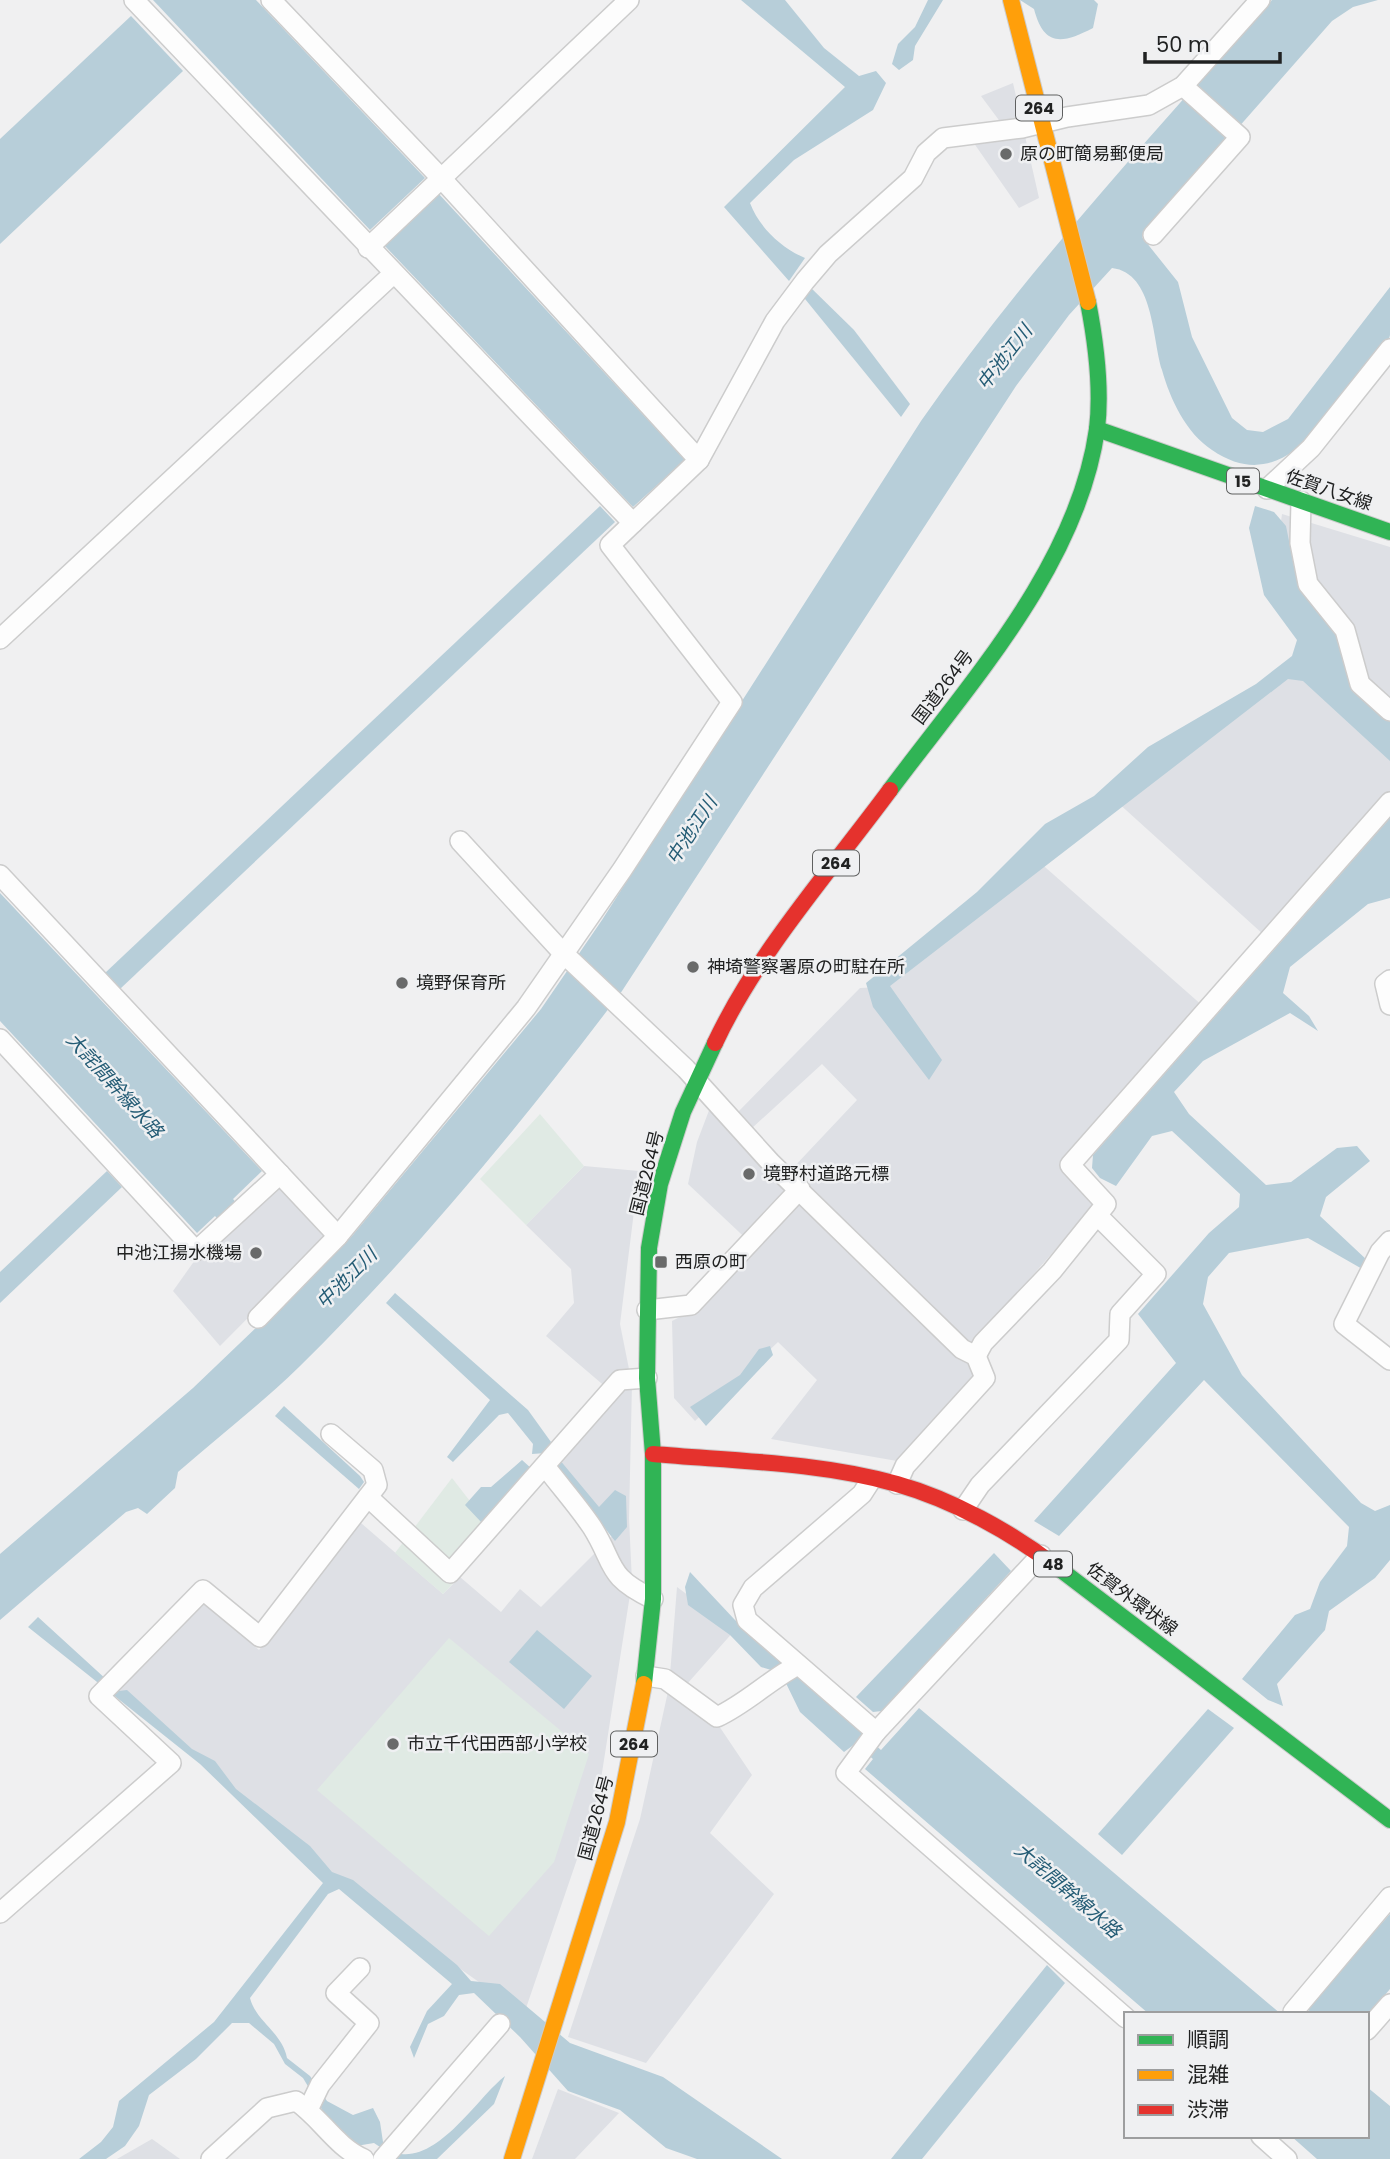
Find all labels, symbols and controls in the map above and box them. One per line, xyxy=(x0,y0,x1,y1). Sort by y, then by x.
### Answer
scale bar xyxy=(1145,21,1280,65)
text: 50 m xyxy=(1156,30,1210,59)
road number: 264 xyxy=(1016,96,1062,120)
place label: 原の町簡易郵便局 xyxy=(1020,141,1164,166)
marker: 原の町簡易郵便局 xyxy=(998,146,1014,162)
water label: 中池江川 xyxy=(970,317,1040,396)
street label: 佐賀八女線 xyxy=(1283,463,1376,516)
road number: 15 xyxy=(1227,468,1259,494)
street label: 国道264号 xyxy=(906,644,979,729)
water label: 中池江川 xyxy=(659,789,725,870)
road number: 264 xyxy=(813,850,859,876)
place label: 神埼警察署原の町駐在所 xyxy=(707,954,905,979)
marker: 神埼警察署原の町駐在所 xyxy=(685,959,701,975)
place label: 境野保育所 xyxy=(416,970,506,995)
marker: 境野保育所 xyxy=(394,975,410,991)
water label: 大詫間幹線水路 xyxy=(60,1027,170,1145)
street label: 国道264号 xyxy=(624,1128,669,1218)
place label: 境野村道路元標 xyxy=(763,1161,889,1186)
marker: 境野村道路元標 xyxy=(741,1166,757,1182)
place label: 中池江揚水機場 xyxy=(116,1240,242,1265)
water label: 中池江川 xyxy=(310,1241,384,1315)
marker: 中池江揚水機場 xyxy=(248,1245,264,1261)
place label: 西原の町 xyxy=(675,1249,747,1274)
marker: 西原の町 xyxy=(653,1254,669,1270)
road number: 48 xyxy=(1034,1552,1072,1576)
street label: 佐賀外環状線 xyxy=(1082,1556,1183,1641)
place label: 市立千代田西部小学校 xyxy=(407,1731,587,1756)
road number: 264 xyxy=(611,1732,657,1756)
marker: 市立千代田西部小学校 xyxy=(385,1736,401,1752)
street label: 国道264号 xyxy=(572,1773,619,1863)
water label: 大詫間幹線水路 xyxy=(1009,1837,1128,1946)
legend xyxy=(1124,2012,1369,2138)
text: 順調 xyxy=(1187,2025,1229,2054)
text: 混雑 xyxy=(1187,2060,1229,2089)
text: 渋滞 xyxy=(1187,2095,1229,2124)

